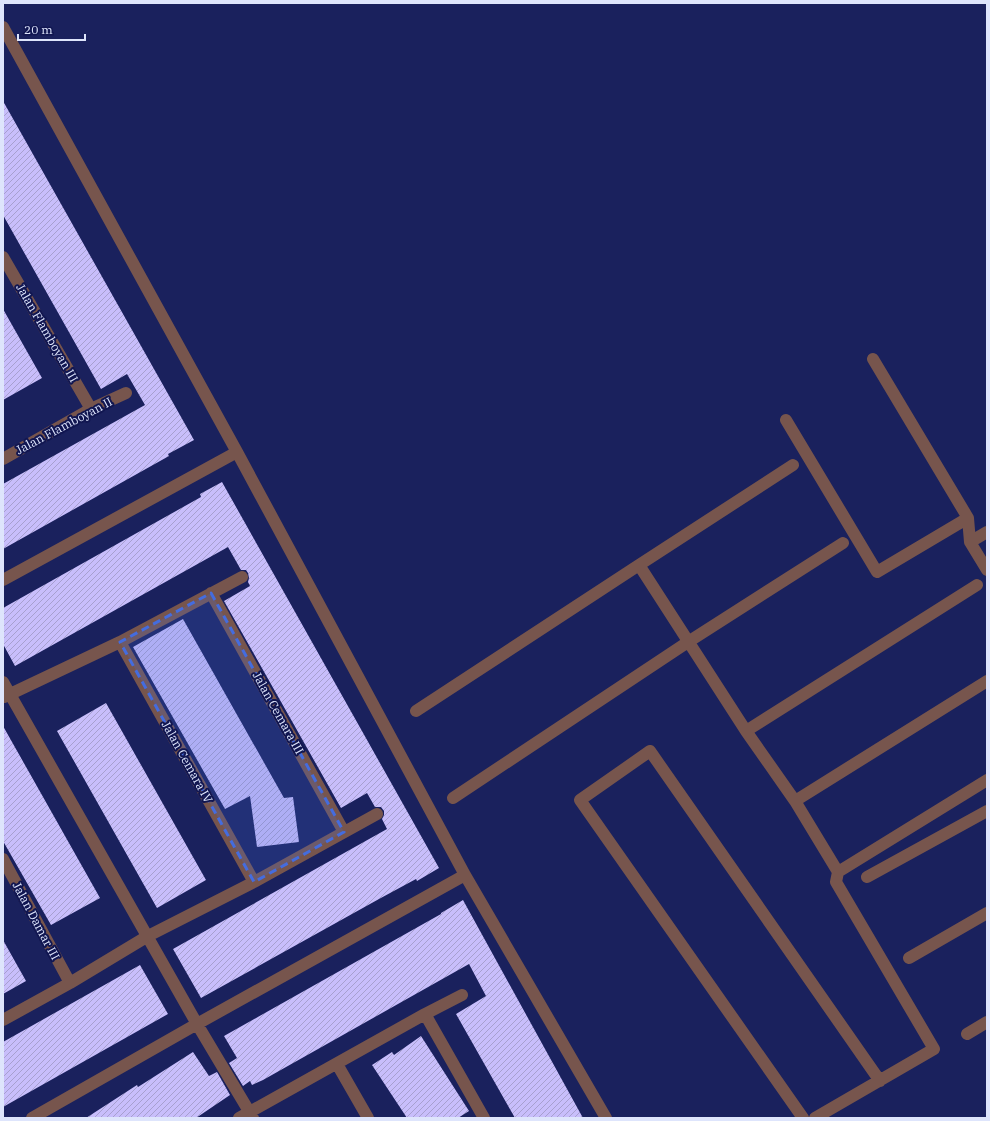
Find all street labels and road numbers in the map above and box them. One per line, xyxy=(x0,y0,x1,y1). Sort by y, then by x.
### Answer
street label: Jalan Flamboyan III xyxy=(13,281,82,385)
street label: Jalan Flamboyan II xyxy=(13,394,115,457)
street label: Jalan Cemara III xyxy=(250,669,307,757)
street label: Jalan Cemara IV xyxy=(159,718,216,805)
street label: Jalan Damar III xyxy=(10,879,63,962)

